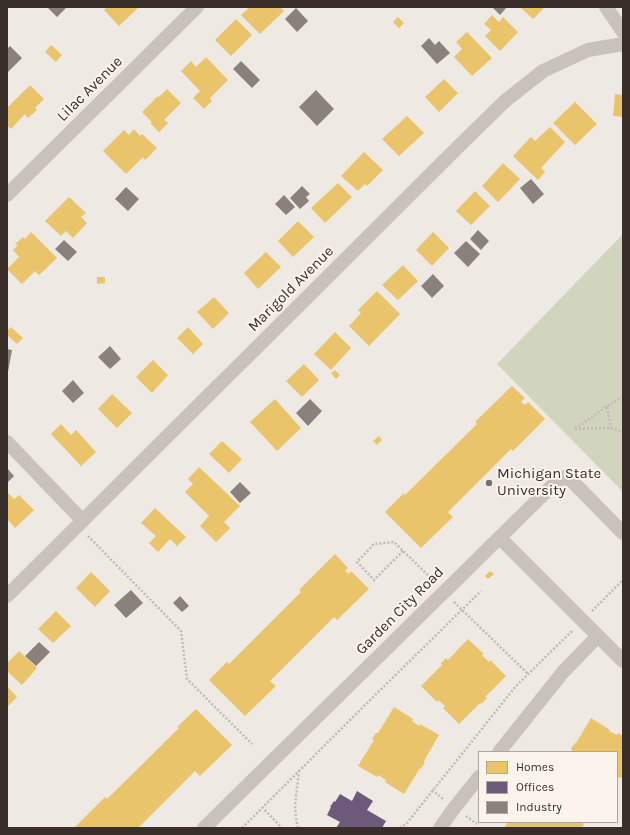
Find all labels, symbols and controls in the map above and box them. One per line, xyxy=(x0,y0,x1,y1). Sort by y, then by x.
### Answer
street label: Lilac Avenue xyxy=(54,53,126,125)
street label: Marigold Avenue xyxy=(244,242,338,336)
place label: Michigan State University xyxy=(497,465,601,500)
marker: Michigan State University xyxy=(484,478,494,488)
street label: Garden City Road xyxy=(352,563,448,659)
legend xyxy=(478,751,618,823)
text: Homes xyxy=(516,760,554,774)
text: Offices xyxy=(516,780,554,794)
text: Industry xyxy=(516,800,562,814)

